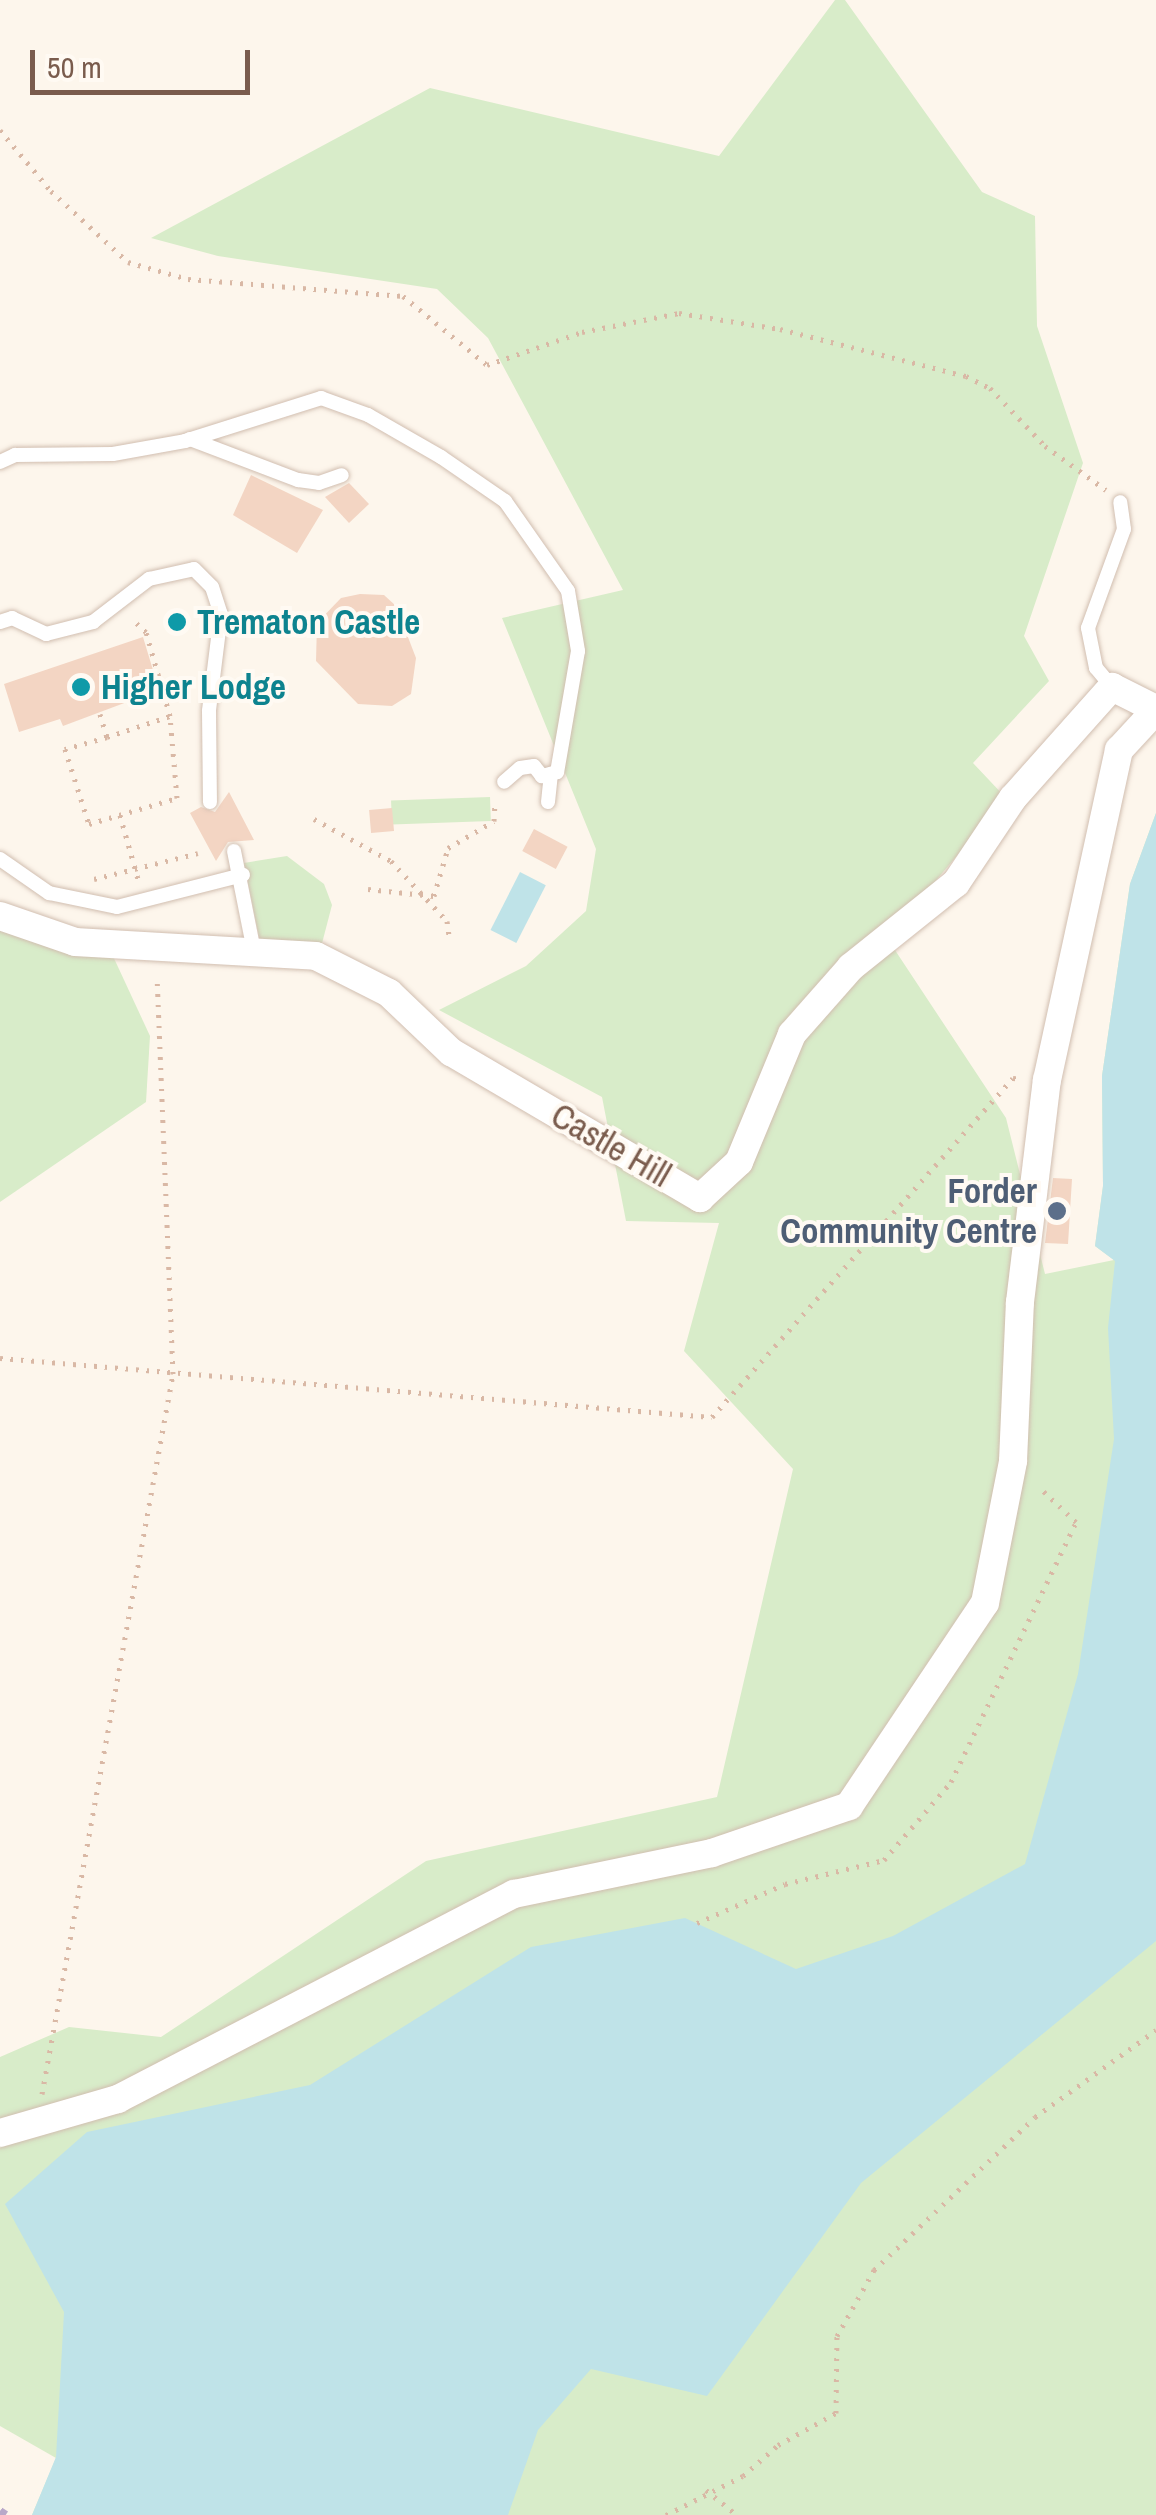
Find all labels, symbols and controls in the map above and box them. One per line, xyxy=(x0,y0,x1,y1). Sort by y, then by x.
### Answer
scale bar xyxy=(35,30,255,92)
text: 50 m xyxy=(47,47,102,87)
place label: Trematon Castle xyxy=(197,601,420,643)
marker: Trematon Castle xyxy=(166,611,188,633)
place label: Higher Lodge xyxy=(101,666,286,708)
marker: Higher Lodge xyxy=(70,676,92,698)
street label: Castle Hill xyxy=(544,1094,678,1196)
place label: Forder Community Centre xyxy=(780,1170,1037,1252)
marker: Forder Community Centre xyxy=(1046,1200,1068,1222)

